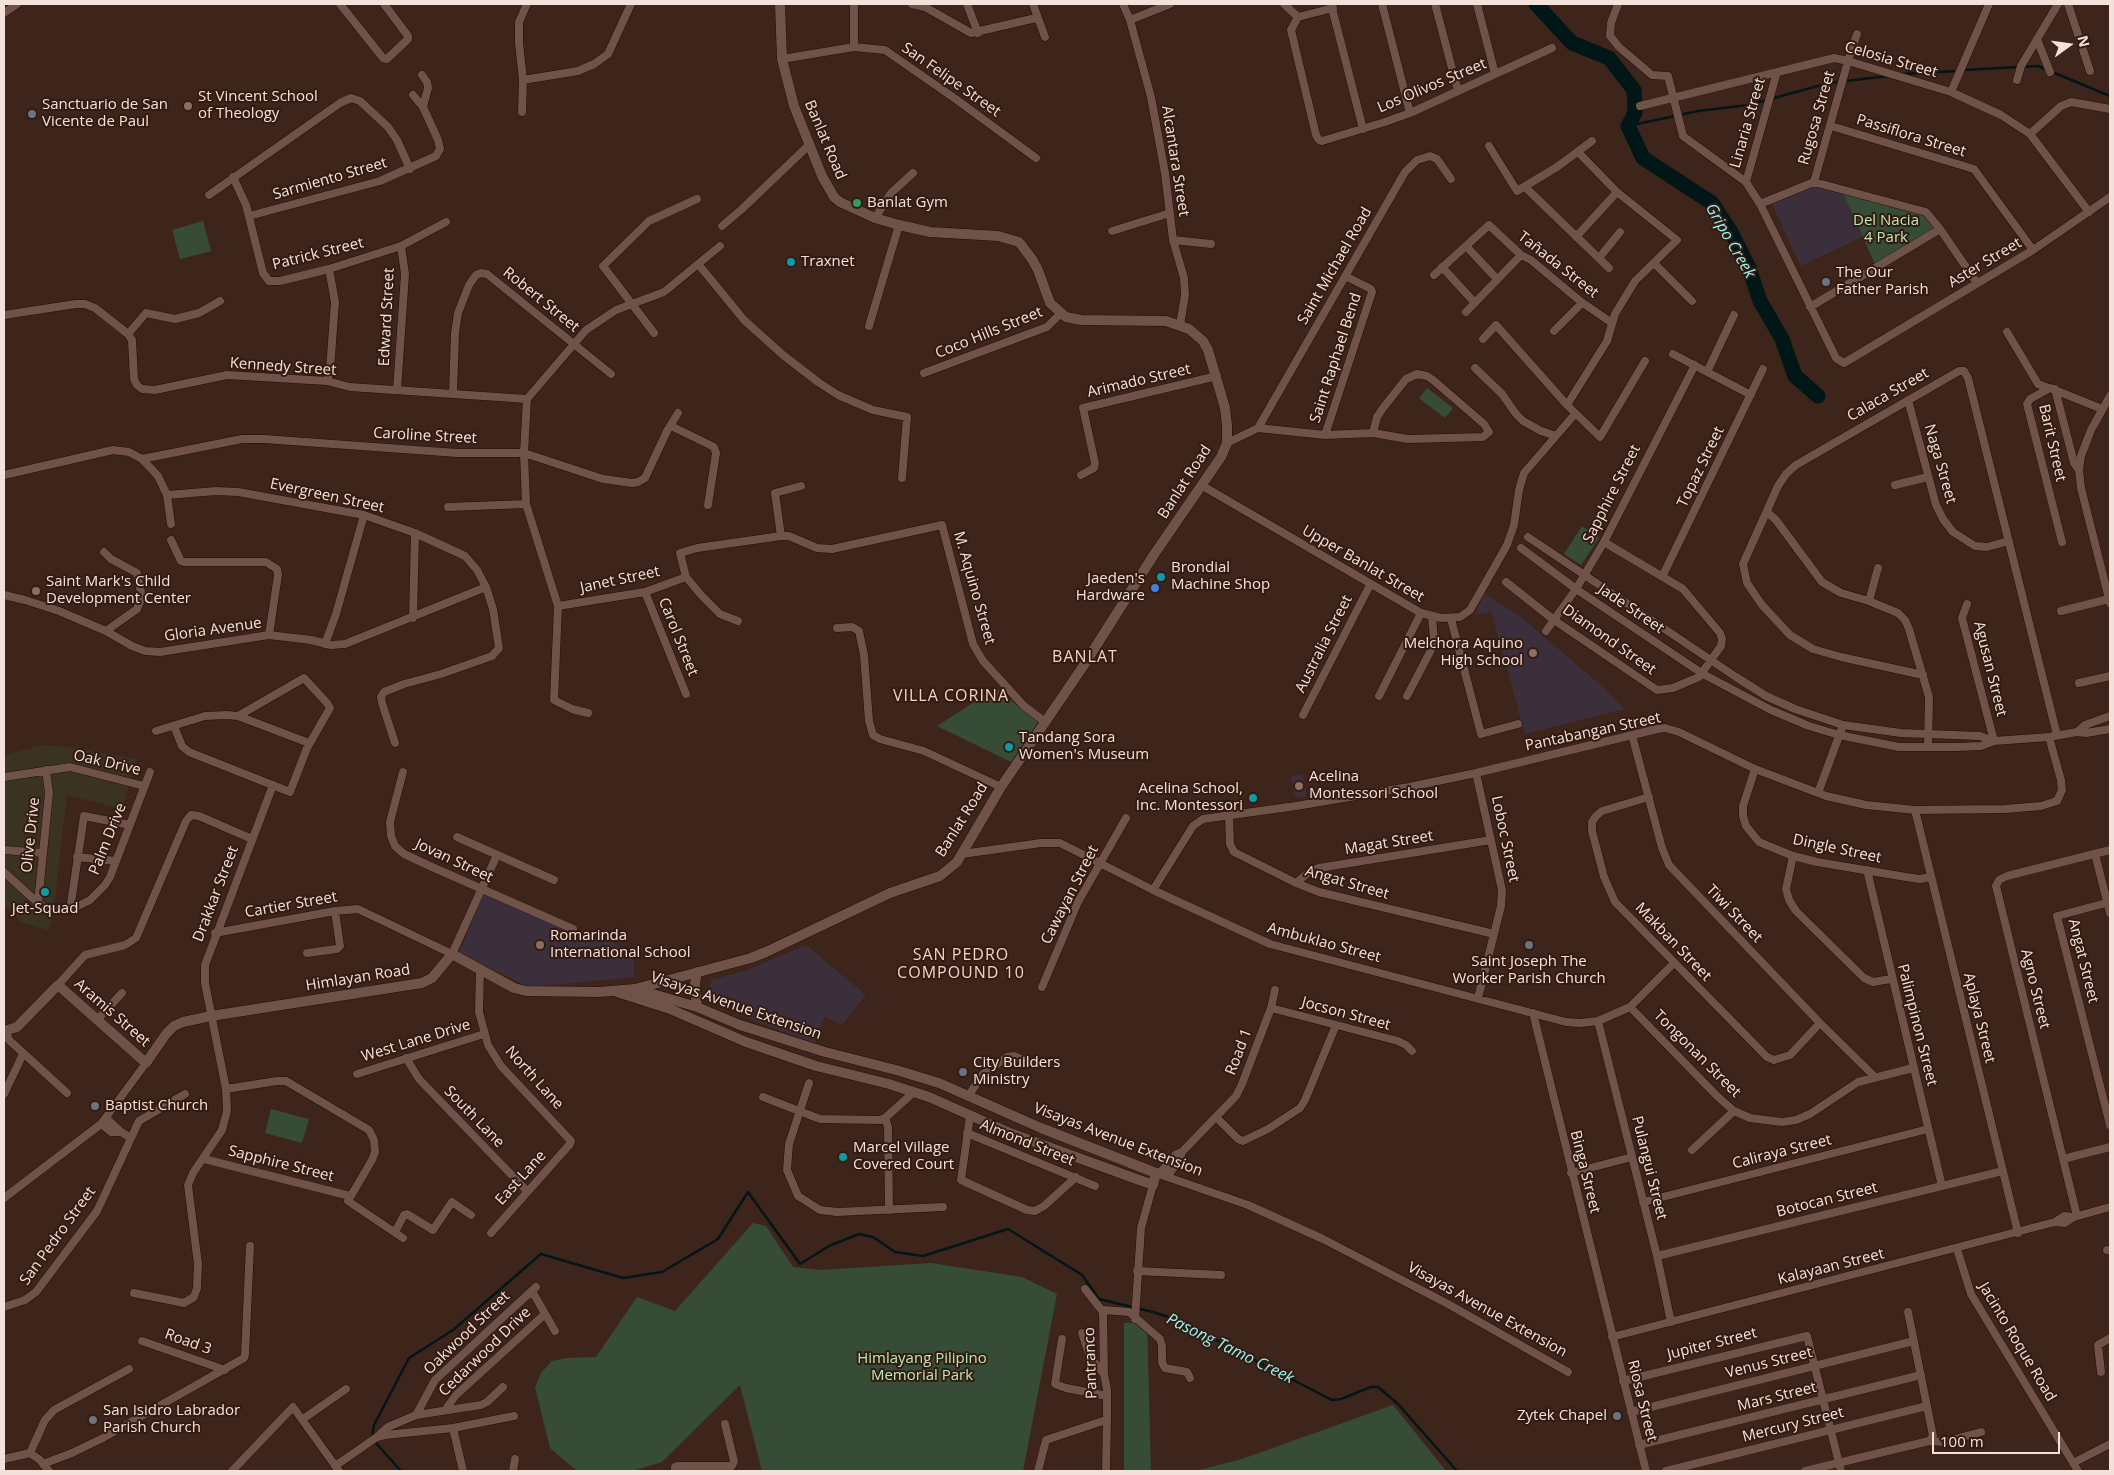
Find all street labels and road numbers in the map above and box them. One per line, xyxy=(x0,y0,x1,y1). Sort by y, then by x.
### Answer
street label: Celosia Street xyxy=(1843,38,1939,82)
street label: San Felipe Street xyxy=(898,39,1004,121)
street label: Los Olivos Street xyxy=(1375,55,1489,117)
street label: Rugosa Street xyxy=(1795,69,1839,167)
street label: Linaria Street xyxy=(1727,76,1769,170)
street label: Banlat Road xyxy=(800,98,850,182)
street label: Alcantara Street xyxy=(1157,104,1193,218)
street label: Passiflora Street xyxy=(1854,111,1968,161)
street label: Sarmiento Street xyxy=(271,154,389,204)
street label: Saint Michael Road xyxy=(1294,204,1376,328)
street label: Tañada Street xyxy=(1514,228,1602,302)
street label: Patrick Street xyxy=(270,234,366,274)
street label: Aster Street xyxy=(1945,234,2025,292)
street label: Robert Street xyxy=(499,264,583,336)
street label: Edward Street xyxy=(375,267,399,367)
street label: Saint Raphael Bend xyxy=(1306,291,1366,425)
street label: Coco Hills Street xyxy=(933,303,1045,363)
street label: Kennedy Street xyxy=(229,354,337,380)
street label: Arimado Street xyxy=(1086,360,1192,402)
street label: Calaca Street xyxy=(1844,364,1932,426)
street label: Barit Street xyxy=(2034,402,2070,484)
street label: Naga Street xyxy=(1920,422,1960,506)
street label: Caroline Street xyxy=(373,424,477,448)
street label: Topaz Street xyxy=(1674,424,1728,510)
street label: Banlat Road xyxy=(1154,442,1216,522)
street label: Sapphire Street xyxy=(1579,442,1645,546)
street label: Evergreen Street xyxy=(268,475,386,517)
street label: Upper Banlat Street xyxy=(1299,522,1427,606)
street label: M. Aquino Street xyxy=(949,529,999,647)
street label: Janet Street xyxy=(578,563,662,597)
street label: Jade Street xyxy=(1595,580,1667,638)
street label: Australia Street xyxy=(1292,592,1356,696)
street label: Carol Street xyxy=(654,595,702,679)
street label: Diamond Street xyxy=(1559,601,1659,679)
street label: Gloria Avenue xyxy=(163,614,263,646)
street label: Agusan Street xyxy=(1969,620,2011,718)
street label: Pantabangan Street xyxy=(1523,709,1663,755)
street label: Oak Drive xyxy=(72,747,142,779)
street label: Banlat Road xyxy=(932,779,992,861)
street label: Loboc Street xyxy=(1487,794,1523,884)
street label: Olive Drive xyxy=(18,796,44,874)
street label: Palm Drive xyxy=(85,801,131,877)
street label: Magat Street xyxy=(1343,827,1435,859)
street label: Dingle Street xyxy=(1791,831,1883,867)
street label: Jovan Street xyxy=(412,835,496,887)
street label: Drakkar Street xyxy=(189,843,243,945)
street label: Cawayan Street xyxy=(1037,843,1103,947)
street label: Angat Street xyxy=(1303,862,1391,904)
street label: Tiwi Street xyxy=(1702,881,1766,947)
street label: Cartier Street xyxy=(243,888,339,922)
street label: Makban Street xyxy=(1631,899,1715,985)
street label: Angat Street xyxy=(2064,917,2102,1005)
street label: Ambuklao Street xyxy=(1265,919,1383,967)
street label: Agno Street xyxy=(2016,947,2054,1031)
street label: Himlayan Road xyxy=(304,961,412,995)
street label: Palimpinon Street xyxy=(1893,962,1941,1088)
street label: Visayas Avenue Extension xyxy=(648,968,824,1044)
street label: Aplaya Street xyxy=(1959,971,1999,1065)
street label: Aramis Street xyxy=(70,975,154,1051)
street label: Jocson Street xyxy=(1300,993,1392,1035)
street label: Tongonan Street xyxy=(1650,1007,1744,1101)
street label: West Lane Drive xyxy=(359,1016,473,1066)
street label: Road 1 xyxy=(1222,1026,1256,1078)
street label: North Lane xyxy=(501,1043,567,1113)
street label: South Lane xyxy=(440,1082,508,1152)
street label: Visayas Avenue Extension xyxy=(1031,1099,1205,1181)
street label: Pulangui Street xyxy=(1627,1114,1671,1222)
street label: Almond Street xyxy=(977,1116,1077,1170)
street label: Binga Street xyxy=(1566,1129,1604,1215)
street label: Caliraya Street xyxy=(1731,1131,1833,1173)
street label: Sapphire Street xyxy=(226,1142,336,1186)
street label: East Lane xyxy=(492,1147,550,1209)
street label: Botocan Street xyxy=(1775,1179,1879,1221)
street label: San Pedro Street xyxy=(16,1183,100,1289)
street label: Kalayaan Street xyxy=(1776,1245,1886,1289)
street label: Visayas Avenue Extension xyxy=(1404,1259,1570,1361)
street label: Jacinto Roque Road xyxy=(1974,1279,2060,1405)
street label: Oakwood Street xyxy=(420,1287,514,1379)
street label: Cedarwood Drive xyxy=(435,1304,535,1400)
street label: Jupiter Street xyxy=(1665,1324,1759,1364)
street label: Road 3 xyxy=(162,1325,214,1359)
street label: Pantranco xyxy=(1081,1327,1101,1399)
street label: Venus Street xyxy=(1724,1344,1814,1382)
street label: Riosa Street xyxy=(1623,1358,1661,1444)
street label: Mars Street xyxy=(1736,1378,1818,1416)
street label: Mercury Street xyxy=(1740,1404,1846,1446)

